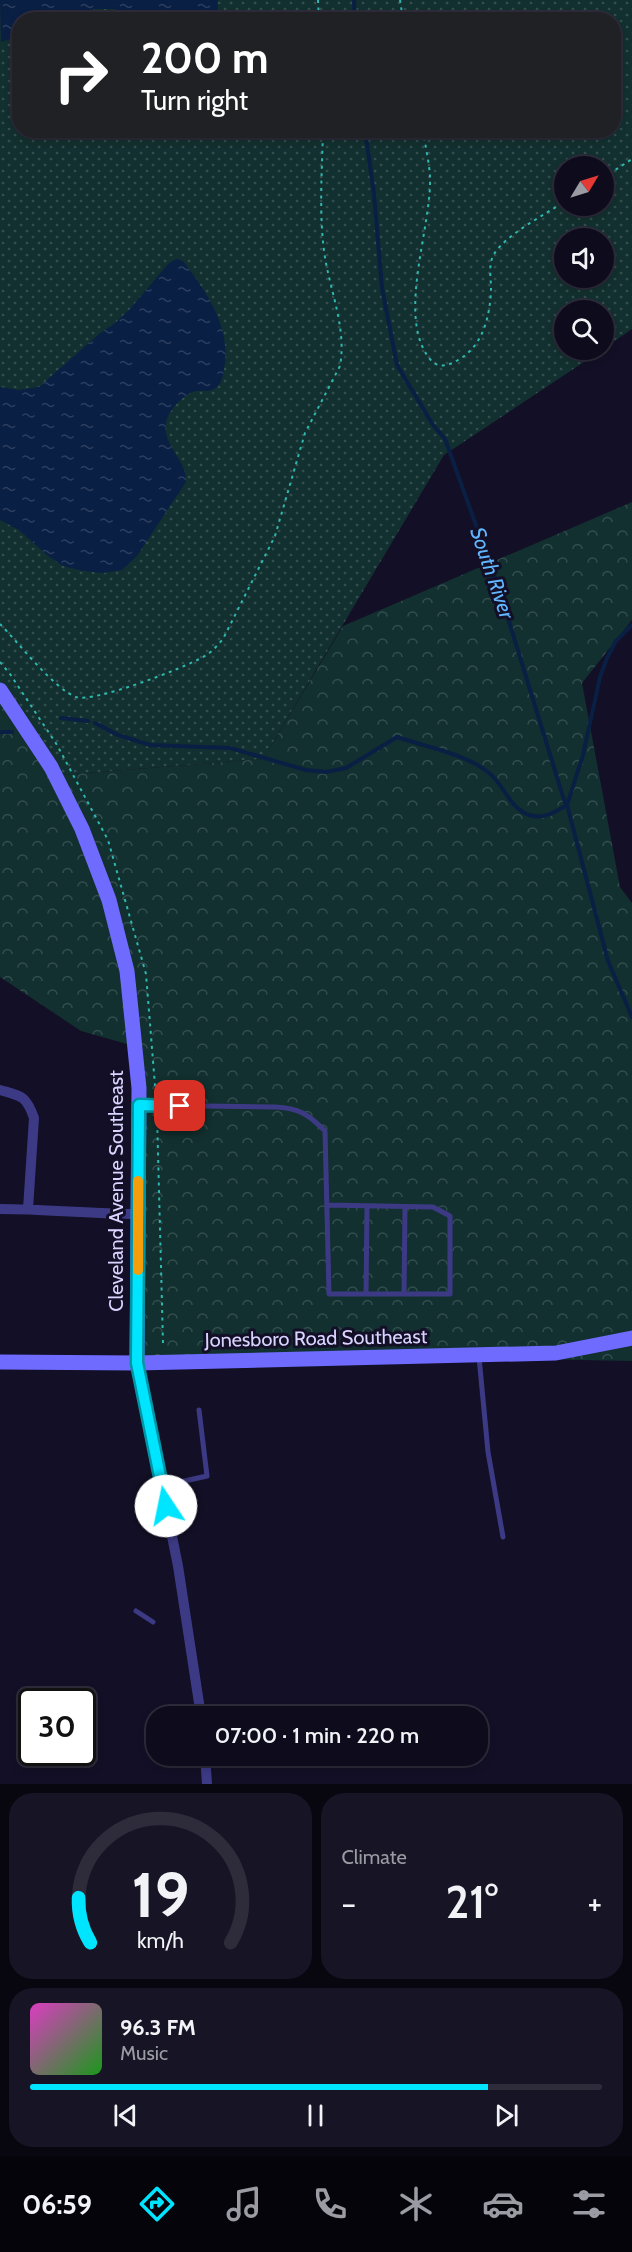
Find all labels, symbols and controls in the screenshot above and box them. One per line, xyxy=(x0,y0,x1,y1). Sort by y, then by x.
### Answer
text: 200 m xyxy=(141,32,268,84)
icon: right xyxy=(42,36,120,114)
text: Turn right xyxy=(141,84,248,117)
north arrow xyxy=(554,156,614,216)
map controls xyxy=(554,156,614,360)
button: sound xyxy=(554,228,614,288)
button: search xyxy=(554,300,614,360)
water label: South River xyxy=(465,524,520,623)
street label: Cleveland Avenue Southeast xyxy=(104,1070,128,1312)
pin xyxy=(154,1080,205,1131)
icon: arrive xyxy=(163,1089,196,1122)
street label: Jonesboro Road Southeast xyxy=(203,1324,428,1352)
position arrow xyxy=(134,1474,198,1538)
speed limit sign: 30 xyxy=(18,1688,96,1766)
text: 07:00 · 1 min · 220 m xyxy=(215,1722,419,1749)
text: Climate xyxy=(342,1845,407,1869)
text: 19 xyxy=(131,1857,189,1933)
text: 21° xyxy=(445,1875,498,1929)
text: − xyxy=(342,1883,356,1923)
text: + xyxy=(587,1883,602,1923)
text: km/h xyxy=(137,1927,184,1953)
text: 96.3 FM xyxy=(120,2014,196,2041)
text: Music xyxy=(120,2041,168,2065)
icon: previous xyxy=(109,2099,142,2132)
icon: pause xyxy=(299,2099,332,2132)
icon: next xyxy=(490,2099,523,2132)
icon: directions xyxy=(136,2183,178,2225)
icon: music xyxy=(223,2183,265,2225)
icon: phone xyxy=(309,2183,351,2225)
icon: climate xyxy=(395,2183,437,2225)
icon: car xyxy=(482,2183,524,2225)
icon: filters xyxy=(568,2183,610,2225)
text: 06:59 xyxy=(22,2188,92,2221)

